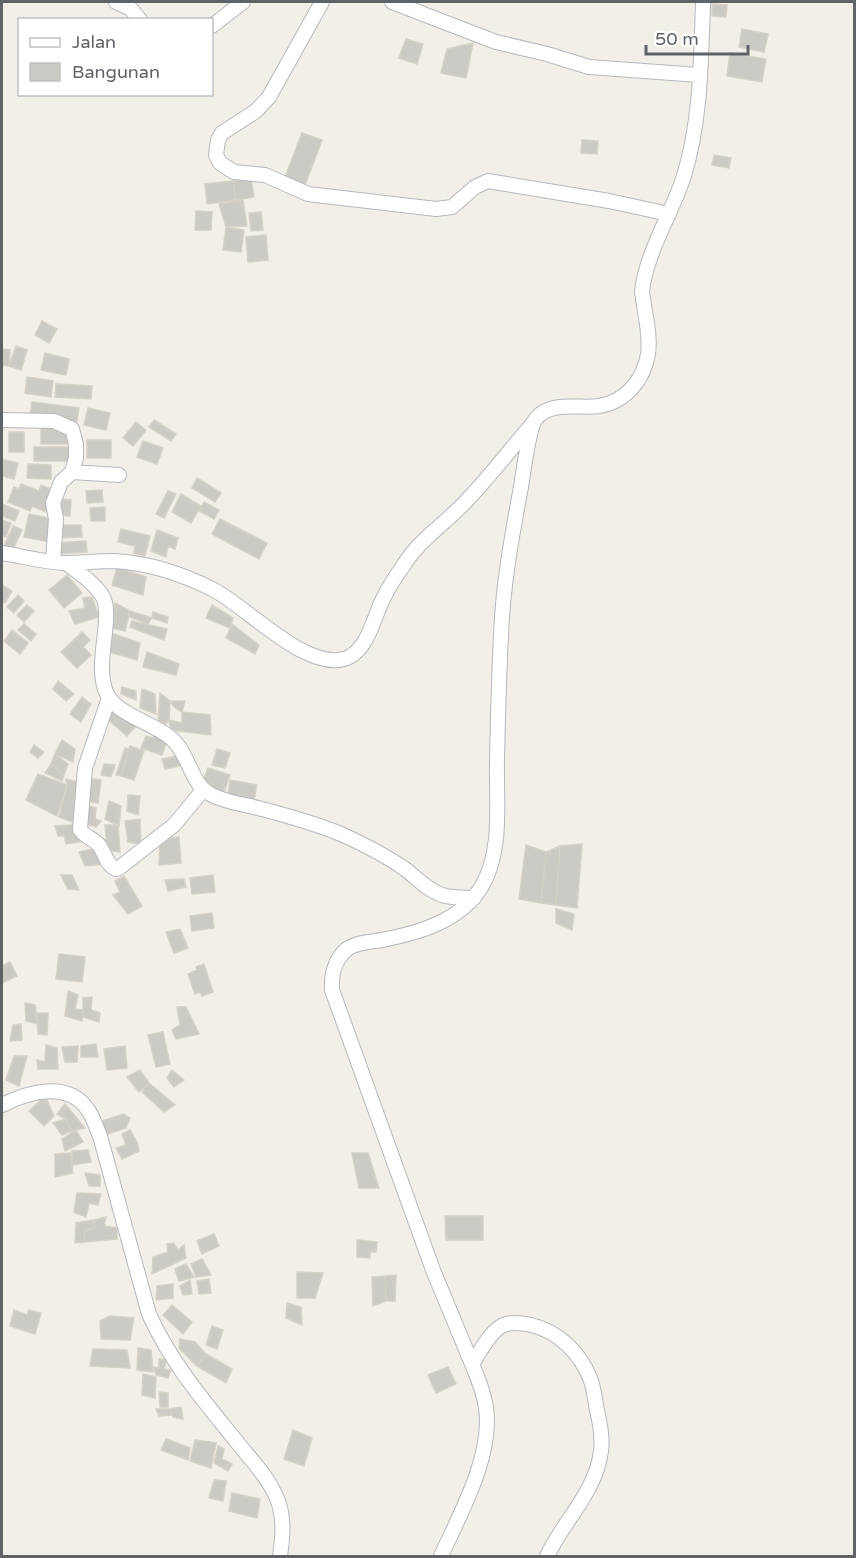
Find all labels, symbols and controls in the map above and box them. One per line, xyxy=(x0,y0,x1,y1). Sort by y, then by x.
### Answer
legend xyxy=(18,18,213,96)
scale bar xyxy=(646,18,748,56)
text: 50 m xyxy=(655,28,699,50)
text: Jalan xyxy=(72,31,116,53)
text: Bangunan xyxy=(72,61,160,83)

